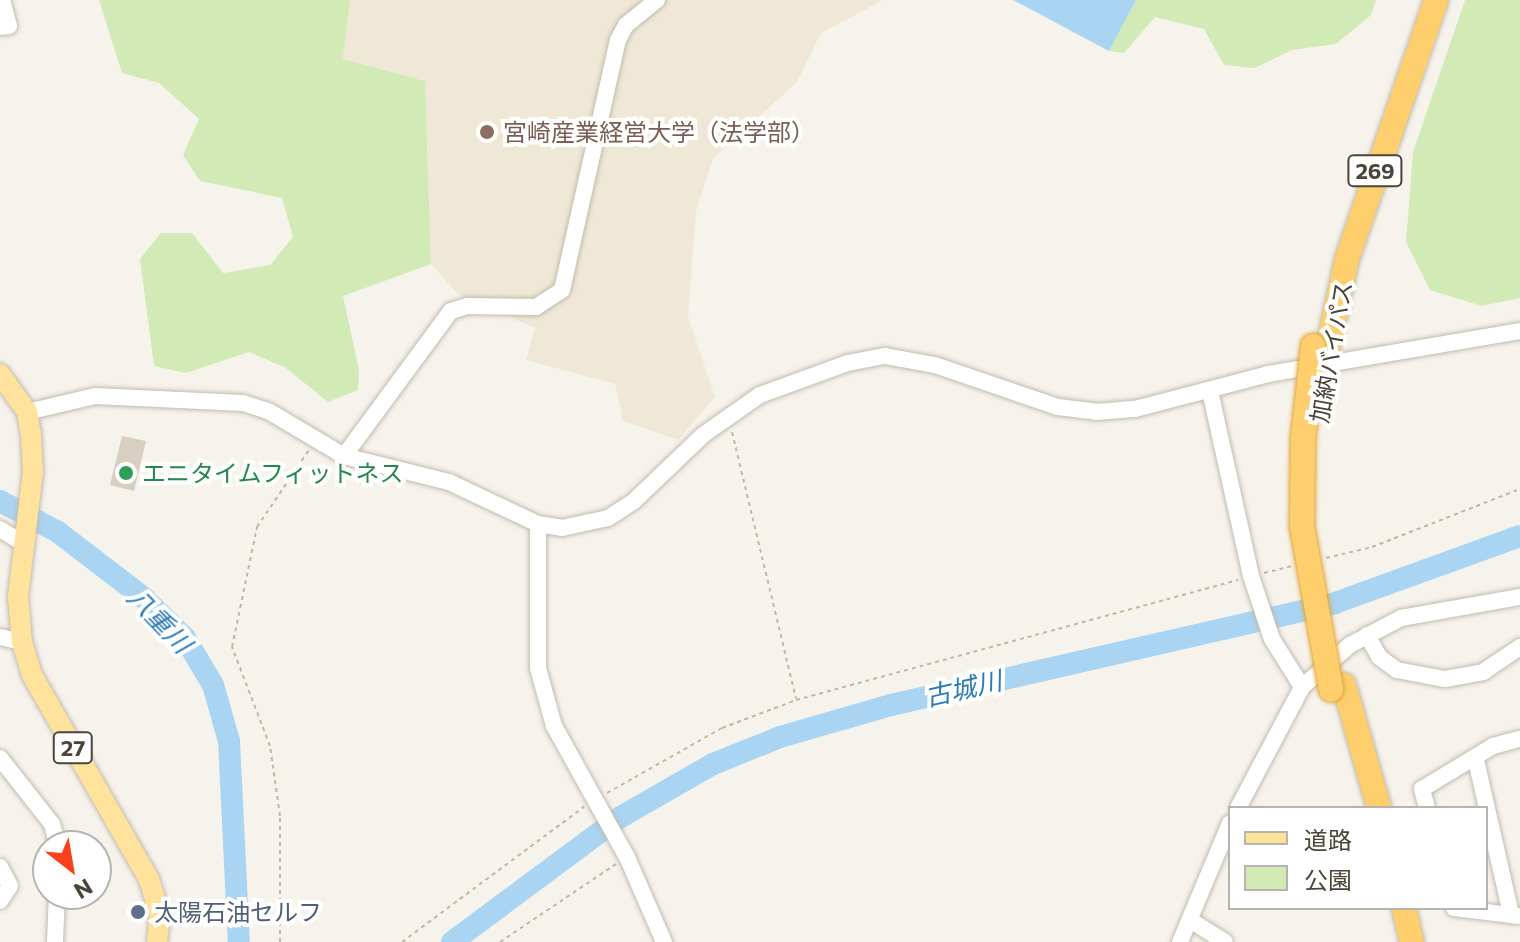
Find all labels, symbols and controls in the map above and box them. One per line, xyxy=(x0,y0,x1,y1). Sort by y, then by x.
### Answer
place label: 宮崎産業経営大学（法学部） xyxy=(503,118,815,146)
marker: 宮崎産業経営大学（法学部） xyxy=(478,123,496,141)
road number: 269 xyxy=(1347,153,1403,189)
street label: 加納バイパス xyxy=(1304,279,1358,425)
place label: エニタイムフィットネス xyxy=(142,459,406,487)
marker: エニタイムフィットネス xyxy=(117,464,135,482)
water label: 八重川 xyxy=(122,581,198,659)
water label: 古城川 xyxy=(921,664,1005,712)
road number: 27 xyxy=(51,730,95,766)
legend xyxy=(1228,806,1488,910)
text: 道路 xyxy=(1304,825,1352,854)
north arrow xyxy=(32,830,112,910)
text: 公園 xyxy=(1304,865,1352,894)
text: N xyxy=(70,873,98,905)
place label: 太陽石油セルフ xyxy=(154,898,322,926)
marker: 太陽石油セルフ xyxy=(129,903,147,921)

